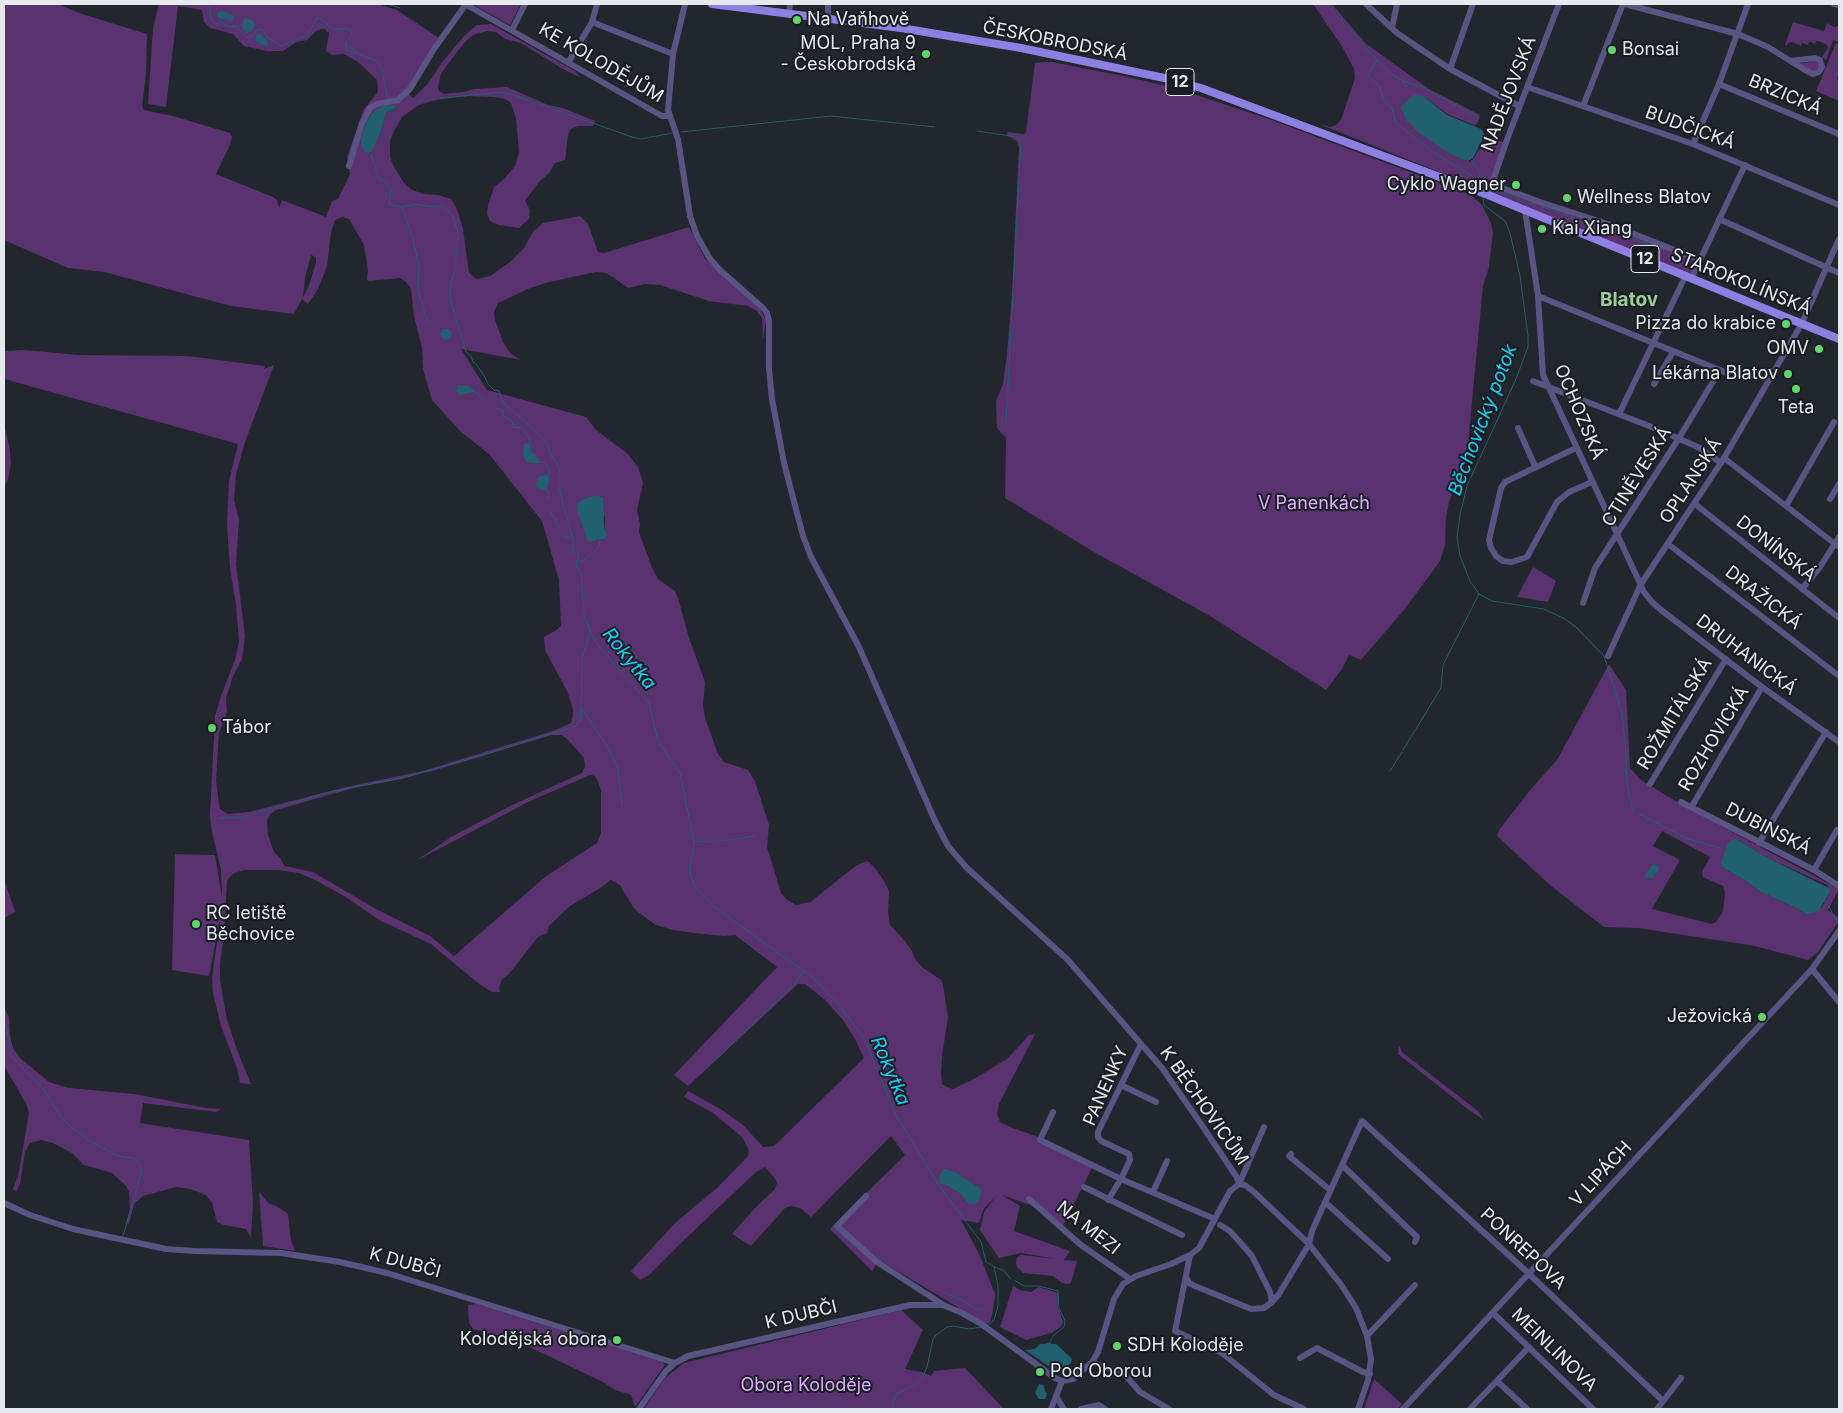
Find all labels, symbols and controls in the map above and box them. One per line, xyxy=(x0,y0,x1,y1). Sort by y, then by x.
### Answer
place label: Na Vaňhově xyxy=(807,9,909,31)
marker: Na Vaňhově xyxy=(791,14,803,26)
street label: ČESKOBRODSKÁ xyxy=(981,16,1129,66)
street label: KE KOLODĚJŮM xyxy=(535,19,667,107)
place label: MOL, Praha 9 - Českobrodská xyxy=(780,33,916,76)
street label: NADĚJOVSKÁ xyxy=(1477,33,1541,155)
place label: Bonsai xyxy=(1622,39,1679,61)
marker: Bonsai xyxy=(1606,44,1618,56)
marker: MOL, Praha 9 - Českobrodská xyxy=(920,48,932,60)
road number: 12 xyxy=(1166,68,1194,95)
street label: BRZICKÁ xyxy=(1745,70,1825,120)
street label: BUDČICKÁ xyxy=(1642,102,1738,154)
place label: Cyklo Wagner xyxy=(1387,174,1506,196)
marker: Cyklo Wagner xyxy=(1510,179,1522,191)
place label: Wellness Blatov xyxy=(1577,187,1711,209)
marker: Wellness Blatov xyxy=(1561,192,1573,204)
place label: Kai Xiang xyxy=(1552,218,1632,240)
marker: Kai Xiang xyxy=(1536,223,1548,235)
street label: STAROKOLÍNSKÁ xyxy=(1668,244,1814,320)
road number: 12 xyxy=(1631,245,1659,272)
district label: Blatov xyxy=(1600,289,1658,311)
place label: Pizza do krabice xyxy=(1635,313,1776,335)
marker: Pizza do krabice xyxy=(1780,318,1792,330)
place label: OMV xyxy=(1767,338,1809,360)
water label: Běchovický potok xyxy=(1444,341,1522,499)
marker: OMV xyxy=(1813,343,1825,355)
street label: OCHOZSKÁ xyxy=(1549,361,1609,463)
place label: Lékárna Blatov xyxy=(1652,363,1778,385)
marker: Lékárna Blatov xyxy=(1782,368,1794,380)
marker: Teta xyxy=(1790,383,1802,395)
place label: Teta xyxy=(1778,397,1814,419)
street label: CTINĚVESKÁ xyxy=(1598,423,1676,531)
street label: OPLANSKÁ xyxy=(1655,434,1727,528)
park label: V Panenkách xyxy=(1258,493,1370,515)
street label: DONÍNSKÁ xyxy=(1732,511,1820,587)
street label: DRAŽICKÁ xyxy=(1721,562,1805,634)
street label: DRUHANICKÁ xyxy=(1692,610,1800,700)
water label: Rokytka xyxy=(597,624,661,694)
street label: ROŽMITÁLSKÁ xyxy=(1633,654,1717,774)
street label: ROZHOVICKÁ xyxy=(1674,683,1754,795)
place label: Tábor xyxy=(222,717,271,739)
marker: Tábor xyxy=(206,722,218,734)
street label: DUBINSKÁ xyxy=(1722,798,1814,860)
place label: RC letiště Běchovice xyxy=(206,903,295,946)
marker: RC letiště Běchovice xyxy=(190,918,202,930)
place label: Ježovická xyxy=(1667,1006,1752,1028)
marker: Ježovická xyxy=(1756,1011,1768,1023)
water label: Rokytka xyxy=(865,1033,915,1109)
street label: PANENKY xyxy=(1079,1043,1133,1129)
street label: K BĚCHOVICŮM xyxy=(1155,1043,1253,1169)
street label: V LIPÁCH xyxy=(1565,1137,1637,1211)
street label: NA MEZI xyxy=(1052,1197,1124,1259)
street label: PONREPOVA xyxy=(1476,1204,1570,1294)
street label: K DUBČI xyxy=(367,1243,443,1283)
street label: K DUBČI xyxy=(763,1296,839,1334)
street label: MEINLINOVA xyxy=(1507,1304,1601,1396)
place label: Kolodějská obora xyxy=(460,1329,607,1351)
marker: Kolodějská obora xyxy=(611,1334,623,1346)
place label: SDH Koloděje xyxy=(1127,1335,1244,1357)
marker: SDH Koloděje xyxy=(1111,1340,1123,1352)
place label: Pod Oborou xyxy=(1050,1361,1152,1383)
marker: Pod Oborou xyxy=(1034,1366,1046,1378)
park label: Obora Koloděje xyxy=(740,1375,872,1397)

